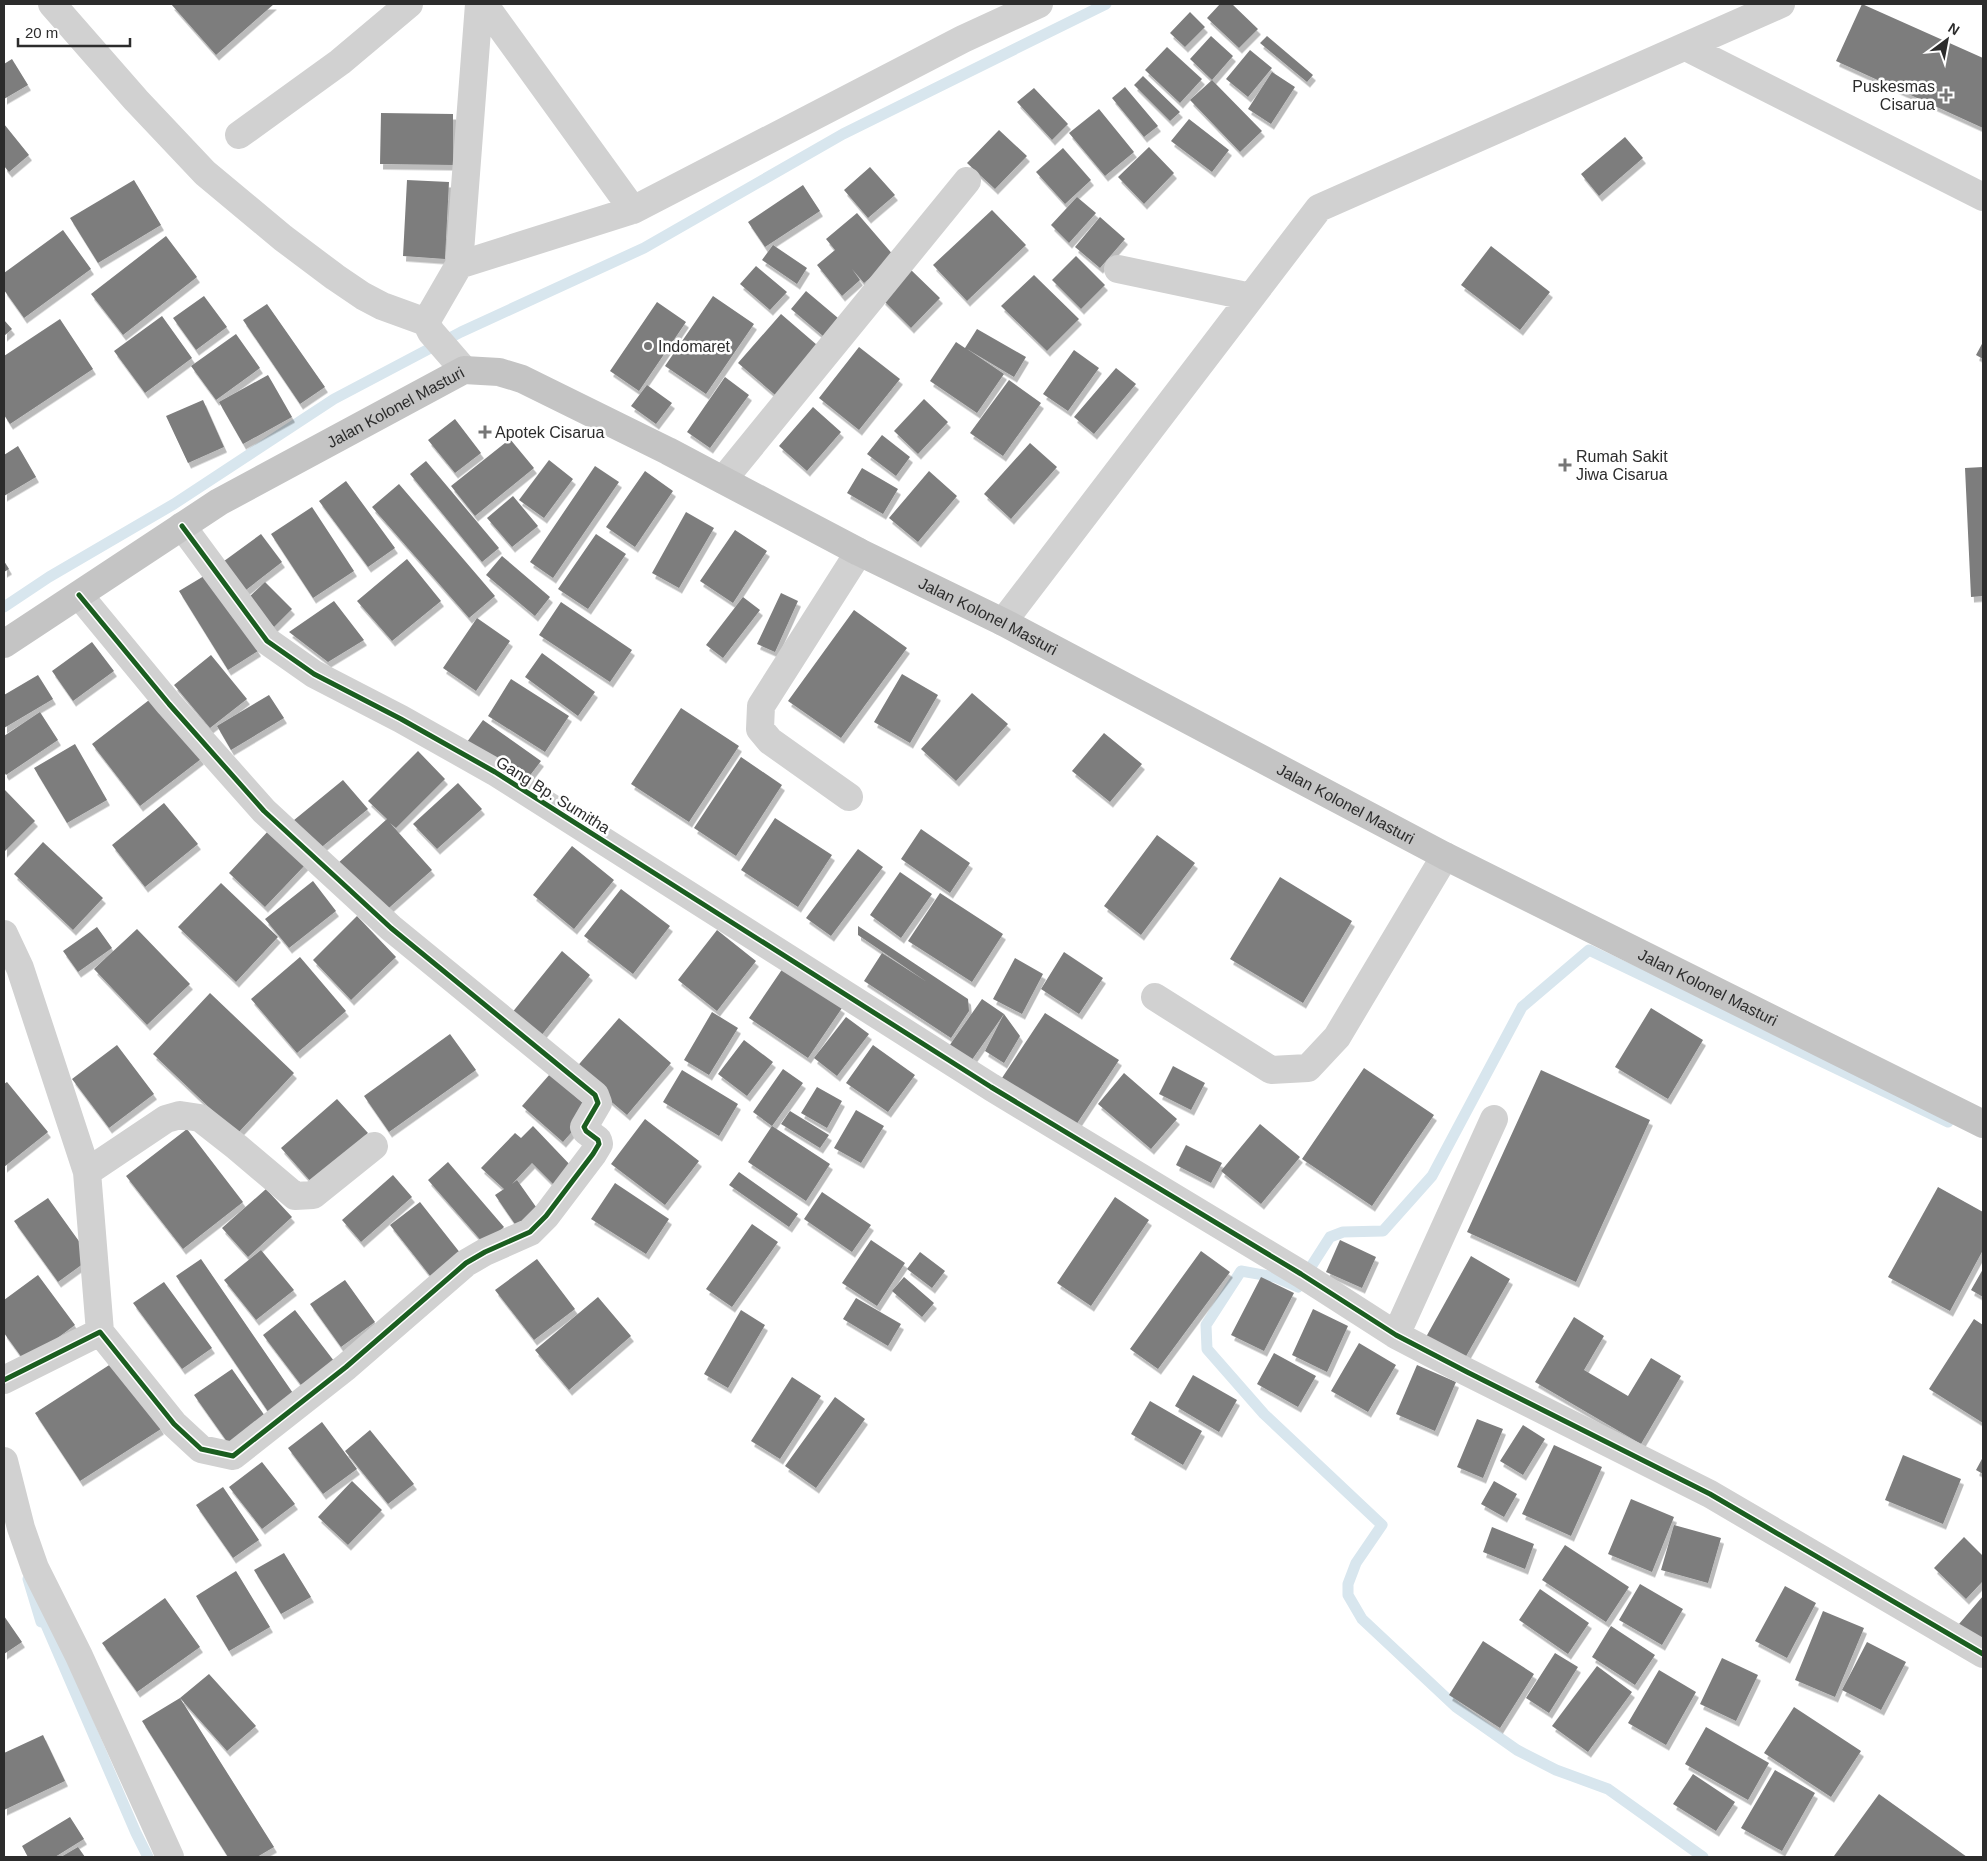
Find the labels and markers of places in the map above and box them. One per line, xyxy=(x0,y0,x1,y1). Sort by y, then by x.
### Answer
place label: Puskesmas Cisarua xyxy=(1852,78,1935,113)
marker: Puskesmas Cisarua xyxy=(1939,88,1953,102)
place label: Indomaret xyxy=(658,338,731,355)
marker: Indomaret xyxy=(642,340,654,352)
place label: Apotek Cisarua xyxy=(495,424,604,441)
marker: Apotek Cisarua xyxy=(479,426,491,438)
place label: Rumah Sakit Jiwa Cisarua xyxy=(1576,448,1668,483)
marker: Rumah Sakit Jiwa Cisarua xyxy=(1558,458,1572,472)

